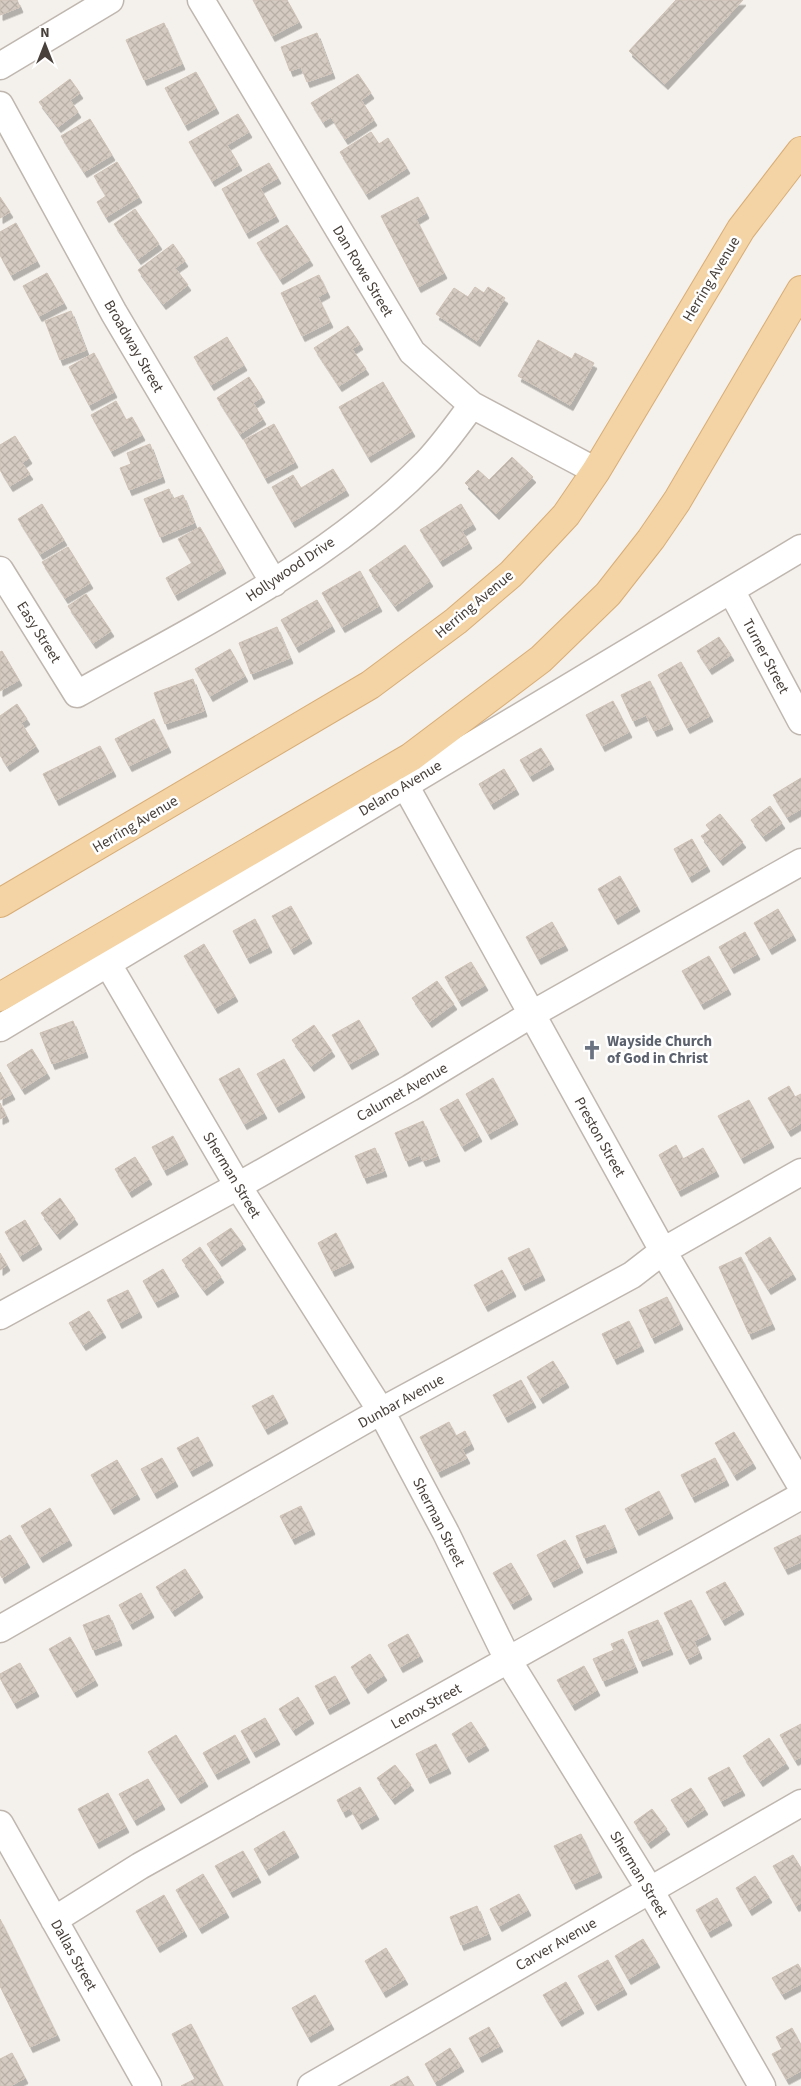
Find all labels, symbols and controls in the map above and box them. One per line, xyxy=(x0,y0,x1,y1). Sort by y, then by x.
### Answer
north arrow xyxy=(20,20,70,70)
text: N xyxy=(40,23,50,43)
street label: Dan Rowe Street xyxy=(327,222,398,321)
street label: Herring Avenue xyxy=(678,233,745,326)
street label: Broadway Street xyxy=(99,296,169,396)
street label: Hollywood Drive xyxy=(242,532,339,607)
street label: Herring Avenue xyxy=(431,565,518,643)
street label: Easy Street xyxy=(11,597,66,667)
street label: Turner Street xyxy=(737,615,794,697)
street label: Delano Avenue xyxy=(355,755,446,822)
street label: Herring Avenue xyxy=(89,791,182,858)
place label: Wayside Church of God in Christ xyxy=(607,1031,712,1069)
church icon: Wayside Church of God in Christ xyxy=(581,1039,603,1061)
street label: Calumet Avenue xyxy=(353,1058,452,1127)
street label: Preston Street xyxy=(569,1093,630,1181)
street label: Sherman Street xyxy=(197,1128,266,1222)
street label: Dunbar Avenue xyxy=(354,1369,448,1434)
street label: Sherman Street xyxy=(407,1474,470,1570)
street label: Lenox Street xyxy=(387,1678,465,1735)
street label: Sherman Street xyxy=(604,1827,673,1921)
street label: Carver Avenue xyxy=(512,1913,601,1976)
street label: Dallas Street xyxy=(45,1916,102,1995)

